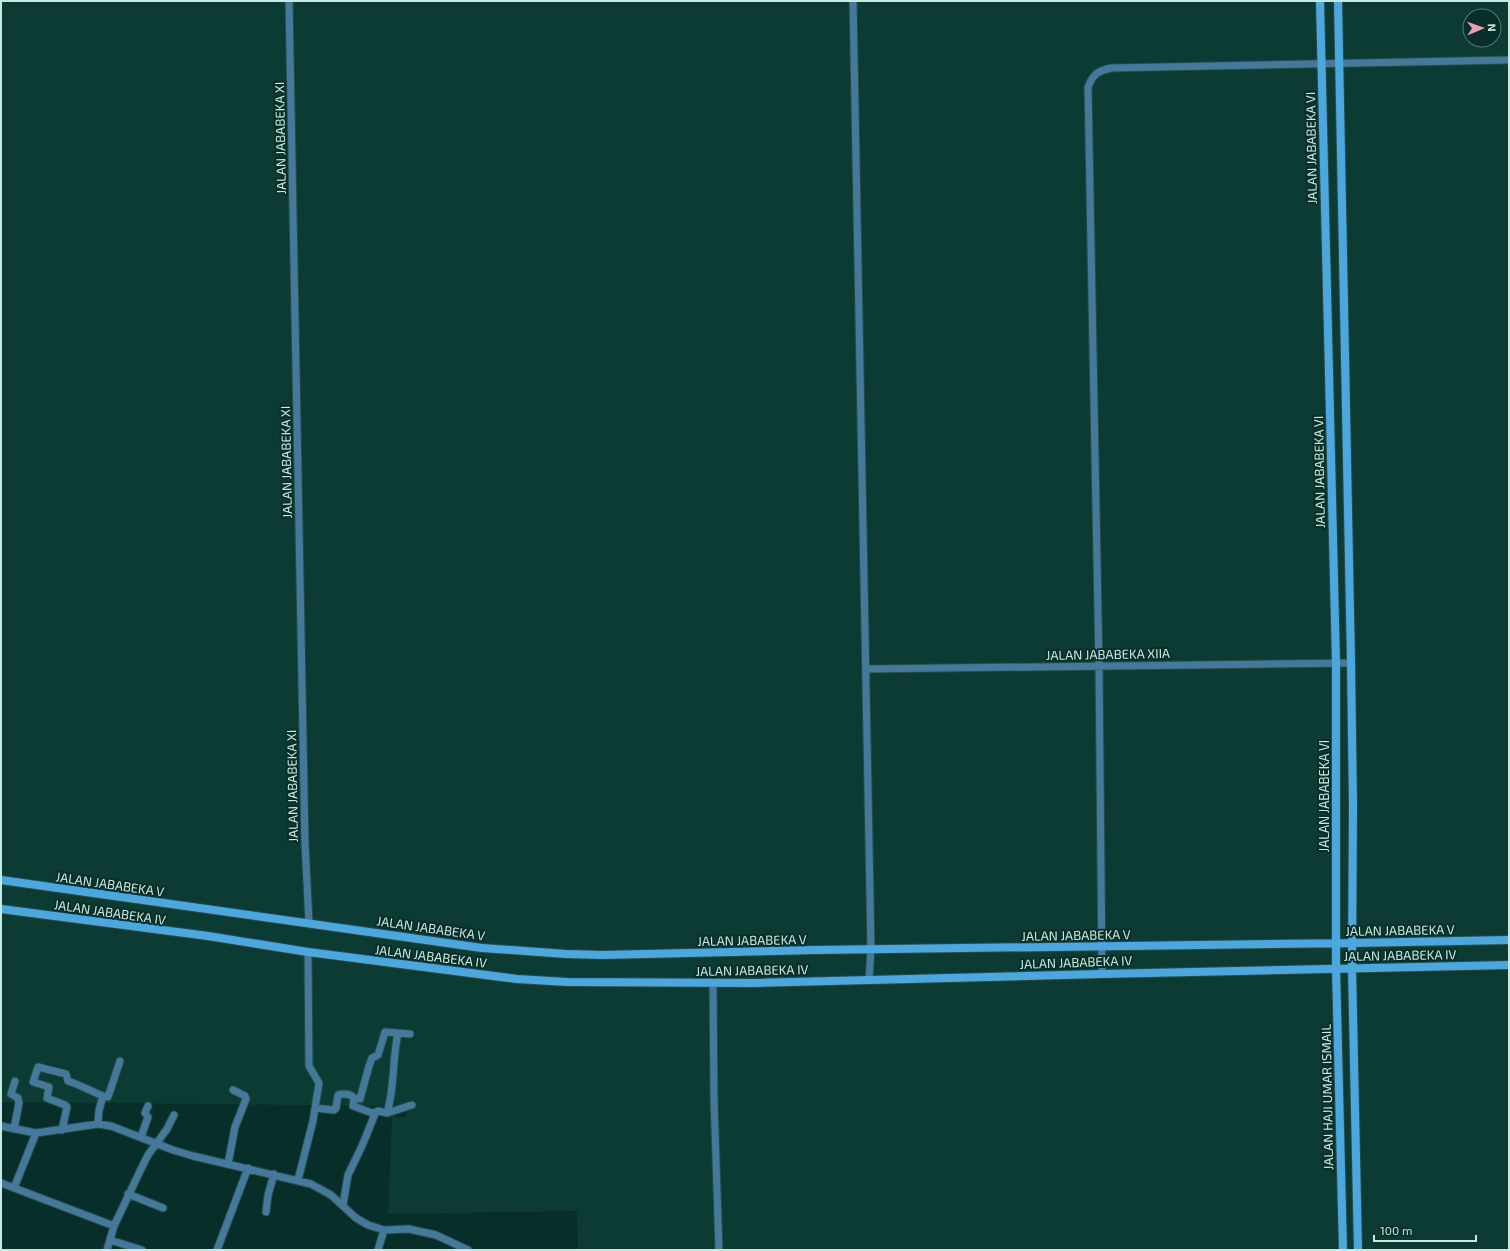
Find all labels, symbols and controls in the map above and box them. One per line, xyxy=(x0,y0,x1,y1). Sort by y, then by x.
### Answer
north arrow xyxy=(1462,8,1502,48)
text: N xyxy=(1486,23,1499,32)
street label: JALAN JABABEKA XI xyxy=(271,81,289,195)
street label: JALAN JABABEKA VI xyxy=(1302,92,1320,204)
street label: JALAN JABABEKA XI xyxy=(277,405,295,519)
street label: JALAN JABABEKA VI xyxy=(1310,416,1328,528)
street label: JALAN JABABEKA XIIA xyxy=(1046,645,1170,663)
street label: JALAN JABABEKA XI xyxy=(283,729,301,843)
street label: JALAN JABABEKA VI xyxy=(1316,740,1332,852)
street label: JALAN JABABEKA V xyxy=(55,868,165,900)
street label: JALAN JABABEKA IV xyxy=(53,896,167,928)
street label: JALAN JABABEKA V xyxy=(376,912,486,944)
street label: JALAN JABABEKA V xyxy=(1345,921,1455,939)
street label: JALAN JABABEKA V xyxy=(1021,926,1131,944)
street label: JALAN JABABEKA V xyxy=(697,931,807,949)
street label: JALAN JABABEKA IV xyxy=(374,941,488,971)
street label: JALAN JABABEKA IV xyxy=(1343,946,1457,964)
street label: JALAN JABABEKA IV xyxy=(1019,952,1133,972)
street label: JALAN JABABEKA IV xyxy=(695,961,809,979)
street label: JALAN HAJI UMAR ISMAIL xyxy=(1318,1023,1336,1170)
scale bar xyxy=(1374,1217,1476,1243)
text: 100 m xyxy=(1380,1223,1412,1237)

